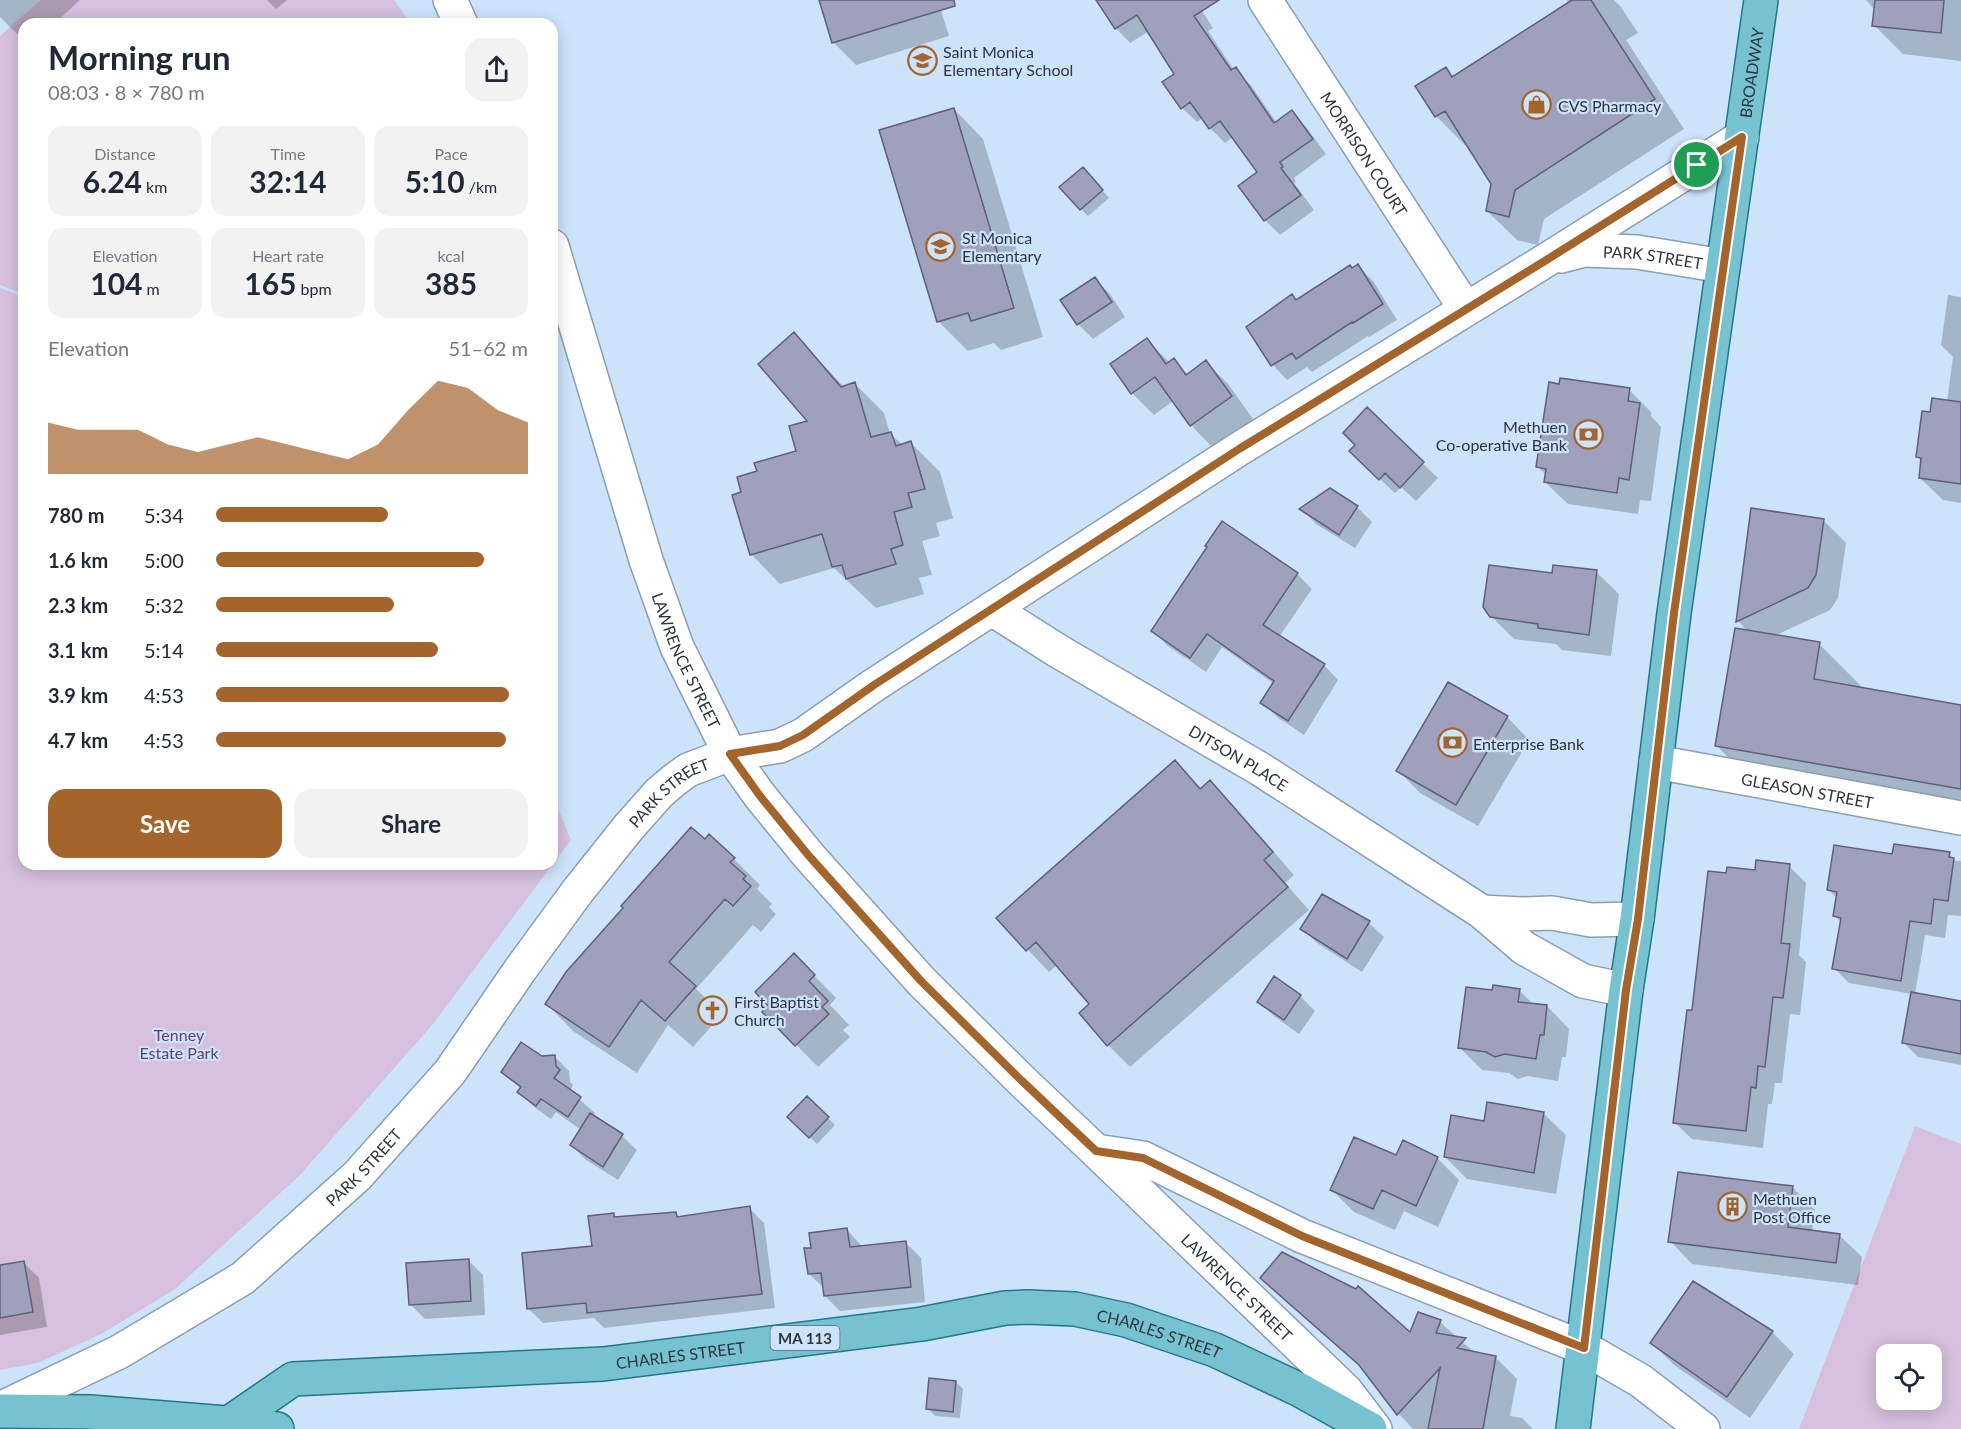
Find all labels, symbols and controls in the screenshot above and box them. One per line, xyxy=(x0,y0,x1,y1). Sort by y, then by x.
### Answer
street label: BROADWAY xyxy=(1735,26,1767,119)
text: Morning run xyxy=(48,37,231,77)
button: share xyxy=(465,38,528,101)
place label: Saint Monica Elementary School xyxy=(943,42,1073,79)
school or university icon: Saint Monica Elementary School xyxy=(906,44,938,76)
text: 08:03 · 8 × 780 m xyxy=(48,80,205,104)
street label: MORRISON COURT xyxy=(1317,88,1412,220)
shop icon: CVS Pharmacy xyxy=(1521,89,1553,121)
place label: CVS Pharmacy xyxy=(1558,96,1662,115)
pin xyxy=(1671,139,1722,190)
text: Distance xyxy=(94,144,156,163)
text: Time xyxy=(271,144,305,163)
text: Pace xyxy=(434,144,468,163)
icon: arrive xyxy=(1680,148,1713,181)
text: 6.24 xyxy=(83,163,142,199)
text: 32:14 xyxy=(249,163,327,199)
text: 5:10 xyxy=(405,163,465,199)
text: km xyxy=(142,177,167,196)
text: /km xyxy=(465,177,497,196)
place label: St Monica Elementary xyxy=(962,228,1042,265)
school or university icon: St Monica Elementary xyxy=(925,230,957,262)
street label: PARK STREET xyxy=(1603,241,1705,272)
text: Elevation xyxy=(93,246,158,265)
text: Heart rate xyxy=(252,246,324,265)
text: kcal xyxy=(437,246,465,265)
text: 104 xyxy=(90,265,142,301)
text: 165 xyxy=(244,265,297,301)
text: 385 xyxy=(425,265,477,301)
text: m xyxy=(142,279,160,298)
text: bpm xyxy=(297,279,332,298)
text: Elevation xyxy=(48,336,129,360)
text: 51–62 m xyxy=(448,336,528,360)
place label: Methuen Co-operative Bank xyxy=(1436,417,1568,454)
bank icon: Methuen Co-operative Bank xyxy=(1572,419,1604,451)
text: 780 m xyxy=(48,503,104,527)
text: 5:34 xyxy=(144,503,184,527)
text: 1.6 km xyxy=(48,548,108,572)
text: 5:00 xyxy=(144,548,184,572)
street label: LAWRENCE STREET xyxy=(649,590,725,732)
text: 2.3 km xyxy=(48,593,108,617)
text: 5:32 xyxy=(144,593,184,617)
text: 3.1 km xyxy=(48,638,108,662)
text: 5:14 xyxy=(144,638,184,662)
text: 3.9 km xyxy=(48,683,108,707)
text: 4:53 xyxy=(144,683,184,707)
street label: DITSON PLACE xyxy=(1186,720,1292,794)
bank icon: Enterprise Bank xyxy=(1436,727,1468,759)
text: 4.7 km xyxy=(48,728,108,752)
text: 4:53 xyxy=(144,728,184,752)
place label: Enterprise Bank xyxy=(1473,734,1585,753)
street label: PARK STREET xyxy=(624,753,712,831)
street label: GLEASON STREET xyxy=(1740,768,1876,811)
button: Save xyxy=(48,789,282,858)
button: Share xyxy=(294,789,528,858)
place label: First Baptist Church xyxy=(734,992,819,1029)
church icon: First Baptist Church xyxy=(697,994,729,1026)
park label: Tenney Estate Park xyxy=(139,1025,219,1062)
street label: PARK STREET xyxy=(321,1124,405,1209)
place label: Methuen Post Office xyxy=(1753,1189,1831,1226)
building icon: Methuen Post Office xyxy=(1716,1191,1748,1223)
street label: LAWRENCE STREET xyxy=(1178,1229,1297,1345)
street label: CHARLES STREET xyxy=(1095,1305,1226,1362)
road number: MA 113 xyxy=(770,1326,840,1350)
street label: CHARLES STREET xyxy=(615,1337,747,1372)
map controls xyxy=(1876,1344,1942,1410)
button: locate xyxy=(1876,1344,1942,1410)

